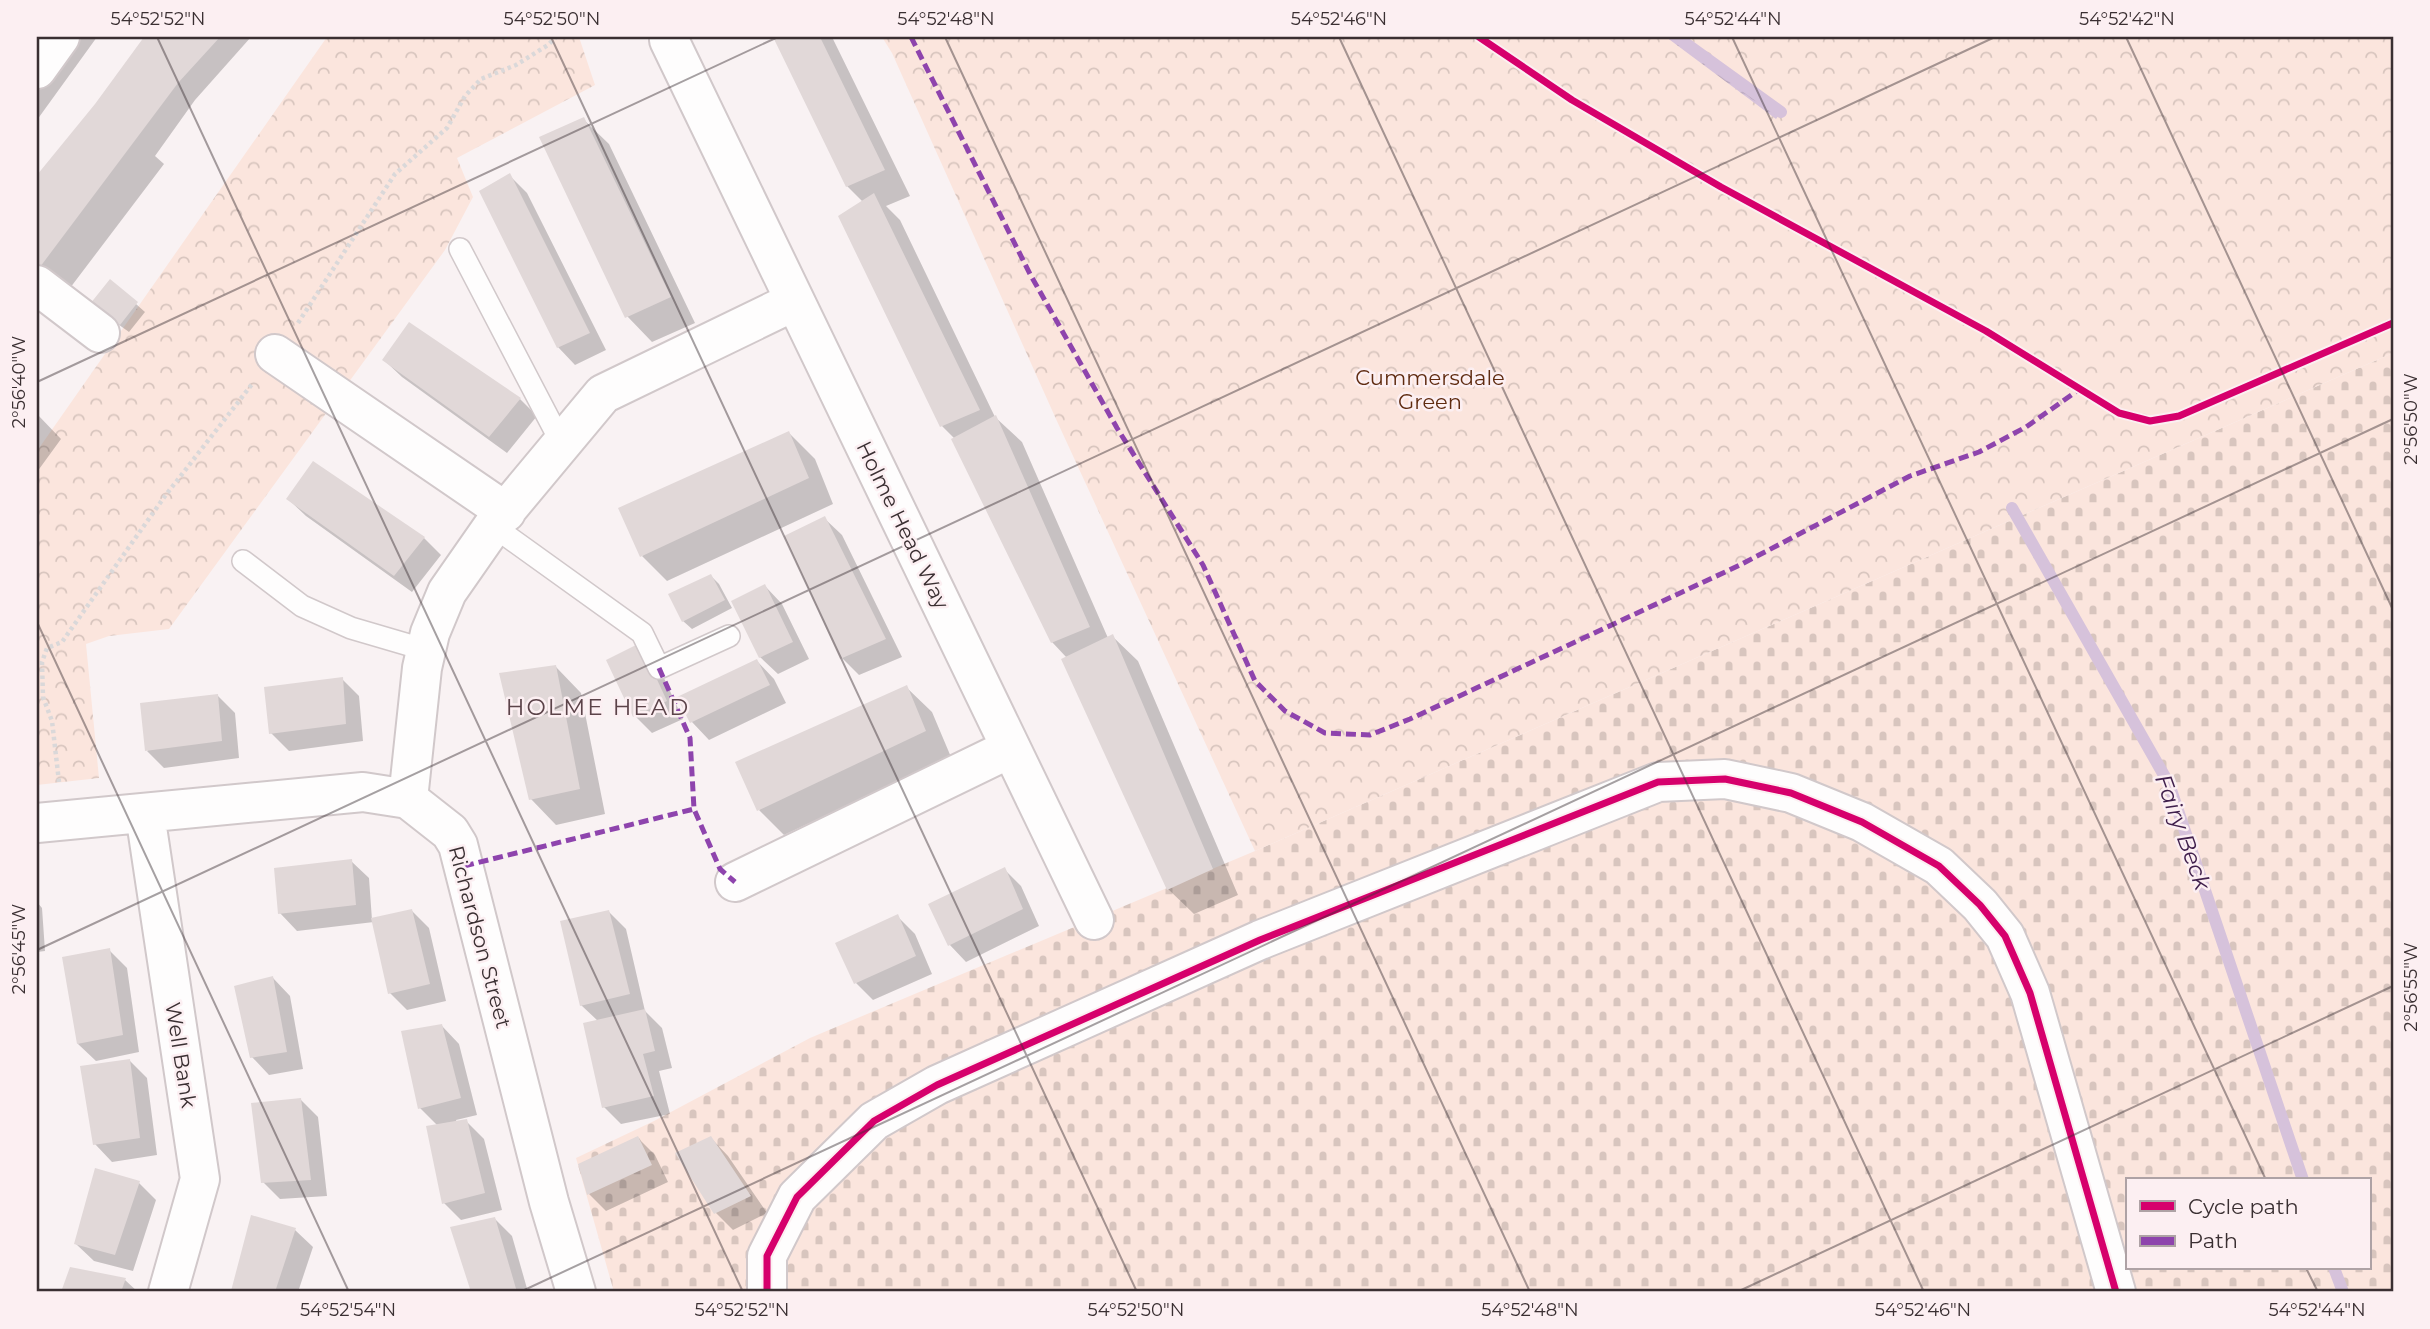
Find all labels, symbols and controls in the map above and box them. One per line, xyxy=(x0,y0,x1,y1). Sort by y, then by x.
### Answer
text: 54°52'52"N xyxy=(111,8,206,30)
text: 54°52'50"N xyxy=(504,8,600,30)
text: 54°52'48"N xyxy=(897,8,995,30)
text: 54°52'46"N xyxy=(1291,8,1387,30)
text: 54°52'44"N xyxy=(1684,8,1782,30)
text: 54°52'42"N xyxy=(2079,8,2175,30)
text: 2°56'40"W xyxy=(8,336,30,428)
park label: Cummersdale Green xyxy=(1355,365,1505,414)
text: 2°56'50"W xyxy=(2400,373,2422,465)
street label: Holme Head Way xyxy=(852,437,955,613)
district label: HOLME HEAD xyxy=(506,693,690,721)
water label: Fairy Beck xyxy=(2149,770,2217,895)
street label: Richardson Street xyxy=(444,843,516,1031)
text: 2°56'45"W xyxy=(8,904,30,994)
text: 2°56'55"W xyxy=(2400,942,2422,1032)
street label: Well Bank xyxy=(160,1000,202,1110)
legend xyxy=(2126,1178,2370,1270)
text: Cycle path xyxy=(2188,1194,2299,1219)
text: Path xyxy=(2188,1228,2238,1253)
text: 54°52'54"N xyxy=(300,1299,396,1321)
text: 54°52'52"N xyxy=(695,1299,790,1321)
text: 54°52'50"N xyxy=(1088,1299,1184,1321)
text: 54°52'48"N xyxy=(1481,1299,1579,1321)
text: 54°52'46"N xyxy=(1875,1299,1971,1321)
text: 54°52'44"N xyxy=(2268,1299,2366,1321)

